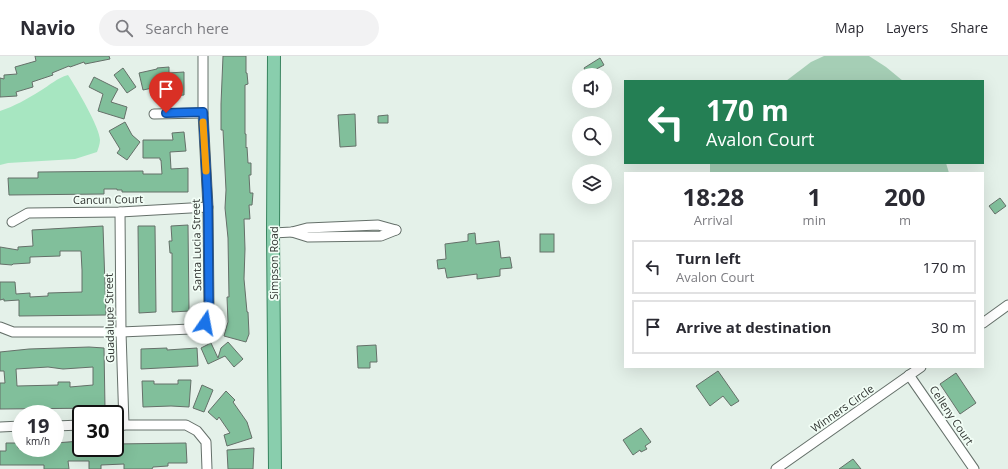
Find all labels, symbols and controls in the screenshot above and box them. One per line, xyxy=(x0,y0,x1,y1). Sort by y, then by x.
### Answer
search box xyxy=(99,10,379,46)
text: Navio xyxy=(20,15,75,41)
icon: search xyxy=(113,17,135,39)
text: Search here xyxy=(145,18,229,38)
text: Map xyxy=(835,18,864,37)
text: Layers xyxy=(886,18,928,37)
text: Share xyxy=(950,18,988,37)
map controls xyxy=(572,68,612,204)
button: sound xyxy=(572,68,612,108)
pin xyxy=(149,72,183,113)
icon: arrive xyxy=(155,78,177,100)
text: 170 m xyxy=(706,91,789,129)
icon: left xyxy=(640,96,692,148)
button: search xyxy=(572,116,612,156)
text: Avalon Court xyxy=(706,127,814,151)
button: layers xyxy=(572,164,612,204)
text: 18:28 xyxy=(682,180,744,213)
text: 1 xyxy=(807,180,821,213)
text: 200 xyxy=(884,180,926,213)
street label: Cancun Court xyxy=(73,191,143,207)
street label: Santa Lucia Street xyxy=(188,199,204,291)
text: Arrival xyxy=(694,211,733,229)
text: min xyxy=(803,211,826,229)
text: m xyxy=(899,211,911,229)
street label: Simpson Road xyxy=(266,226,281,300)
text: Turn left xyxy=(676,248,741,268)
icon: left xyxy=(642,256,664,278)
text: 170 m xyxy=(922,257,966,277)
text: Avalon Court xyxy=(676,268,754,286)
street label: Guadalupe Street xyxy=(101,273,117,363)
position arrow xyxy=(184,302,226,344)
icon: arrive xyxy=(642,316,664,338)
text: Arrive at destination xyxy=(676,317,831,337)
text: 30 m xyxy=(931,317,966,337)
street label: Winners Circle xyxy=(808,381,876,435)
street label: Celleny Court xyxy=(927,382,977,448)
speed limit sign: 30 xyxy=(72,405,124,457)
text: 19 xyxy=(27,412,49,439)
text: km/h xyxy=(26,434,50,448)

